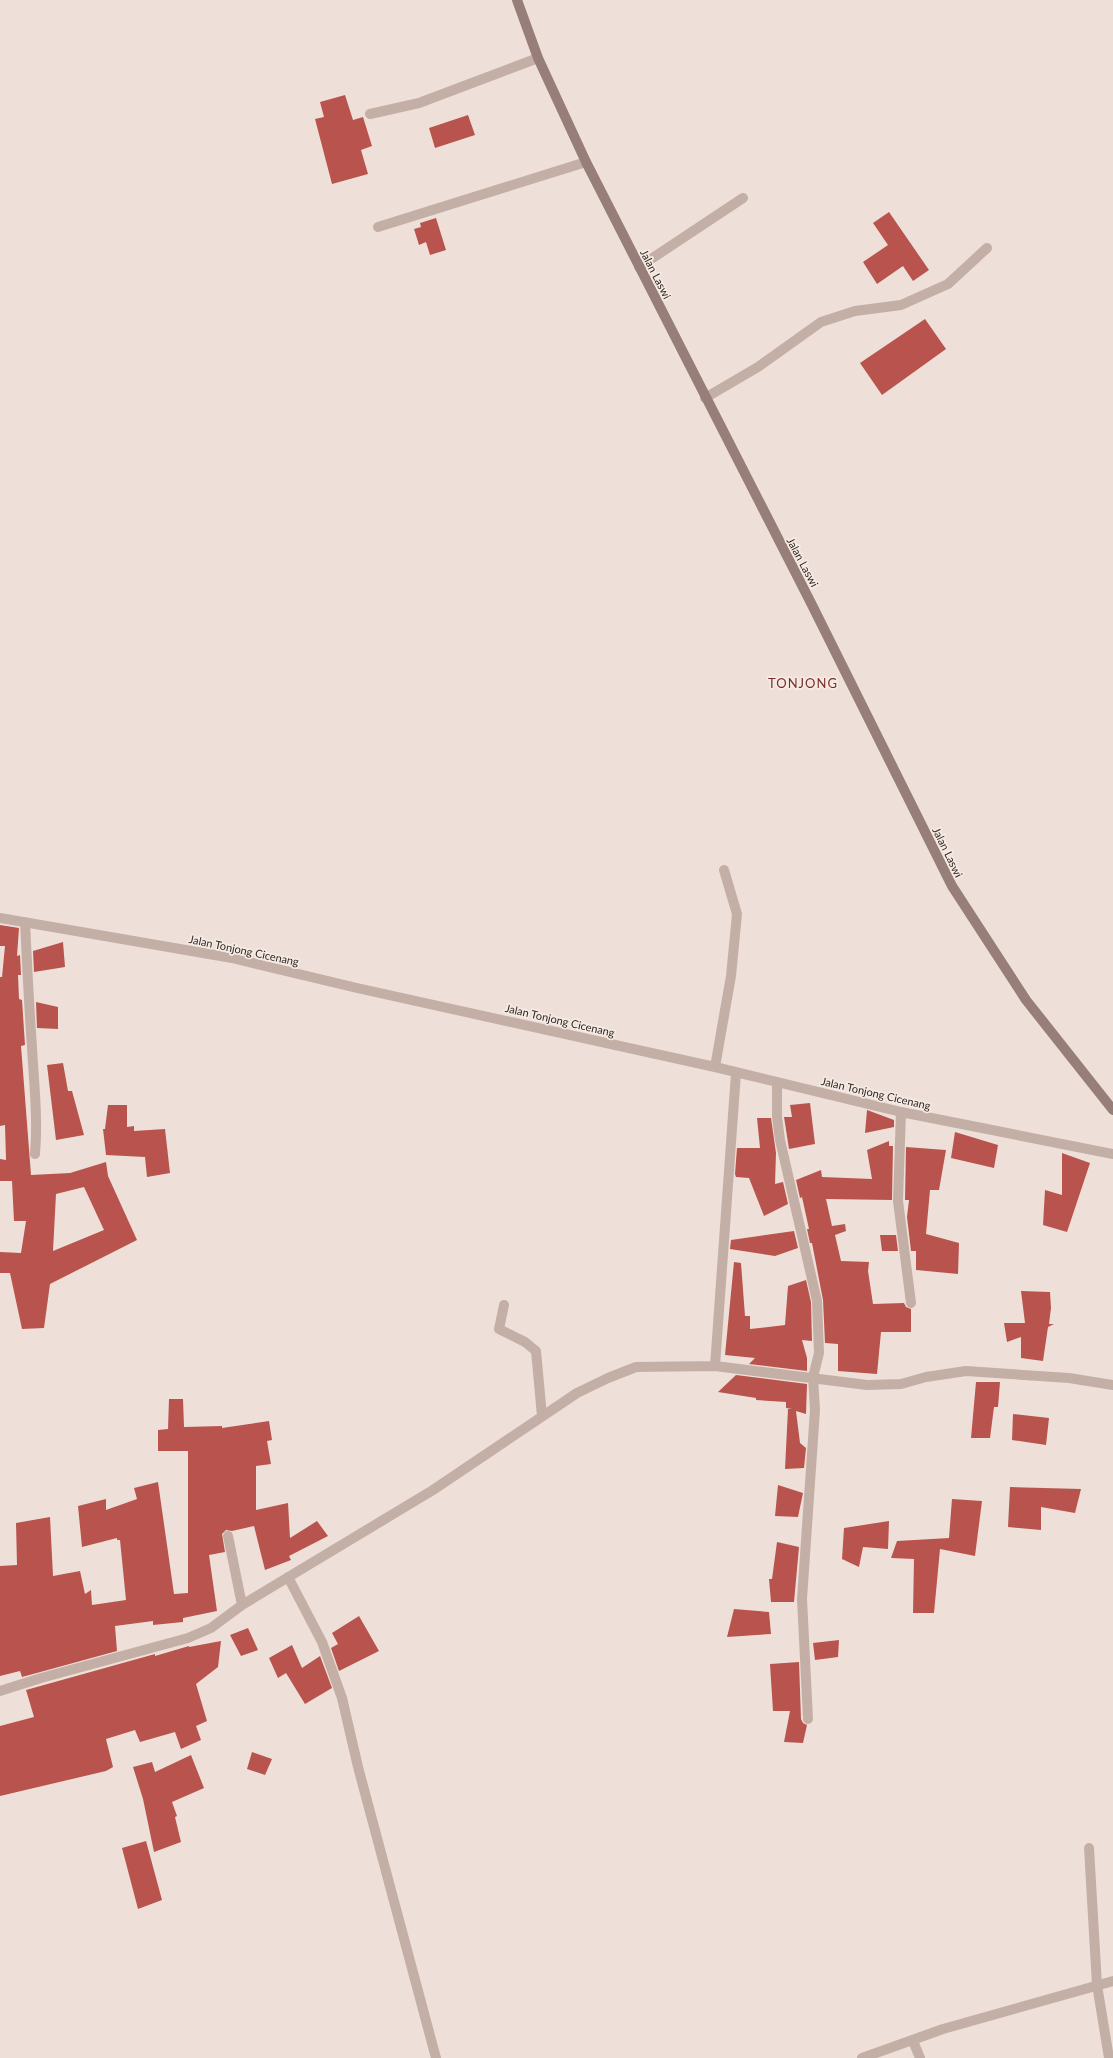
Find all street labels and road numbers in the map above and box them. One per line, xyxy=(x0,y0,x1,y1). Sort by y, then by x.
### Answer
street label: Jalan Laswi xyxy=(638,247,674,301)
street label: Jalan Laswi xyxy=(785,535,822,589)
street label: Jalan Laswi xyxy=(930,825,966,879)
street label: Jalan Tonjong Cicenang xyxy=(188,932,300,968)
street label: Jalan Tonjong Cicenang xyxy=(504,1001,616,1039)
street label: Jalan Tonjong Cicenang xyxy=(820,1074,932,1112)

